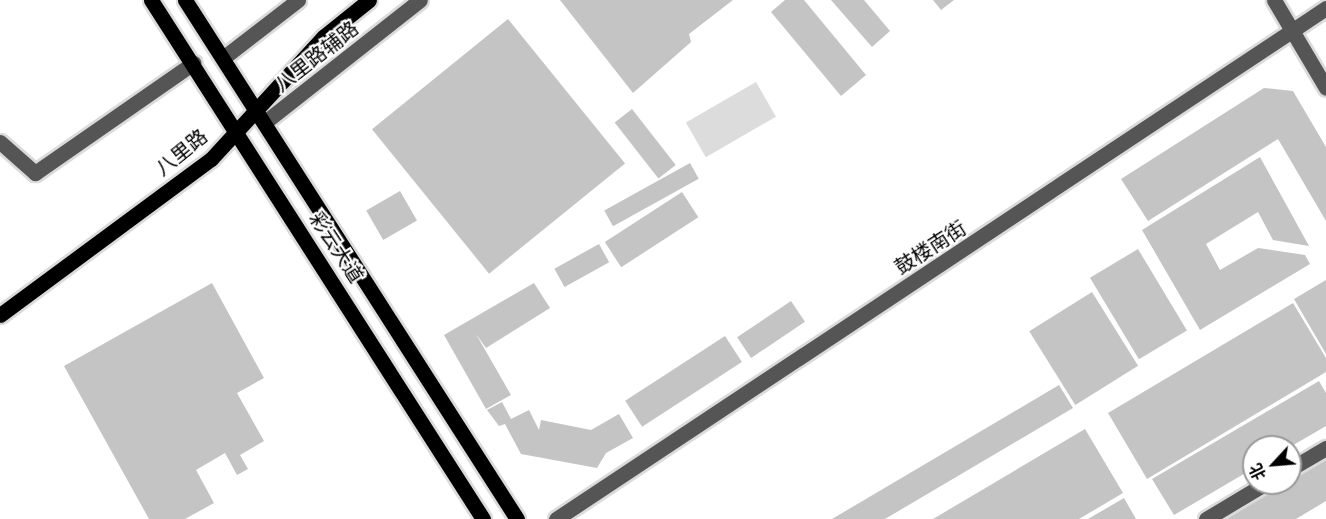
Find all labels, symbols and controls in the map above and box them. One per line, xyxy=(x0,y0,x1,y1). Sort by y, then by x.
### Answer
street label: 八里路辅路 xyxy=(269,16,363,96)
street label: 八里路 xyxy=(150,124,212,180)
street label: 彩云大道 xyxy=(305,207,369,287)
street label: 鼓楼南街 xyxy=(890,215,970,279)
north arrow xyxy=(1242,435,1302,495)
text: 北 xyxy=(1245,461,1269,484)

